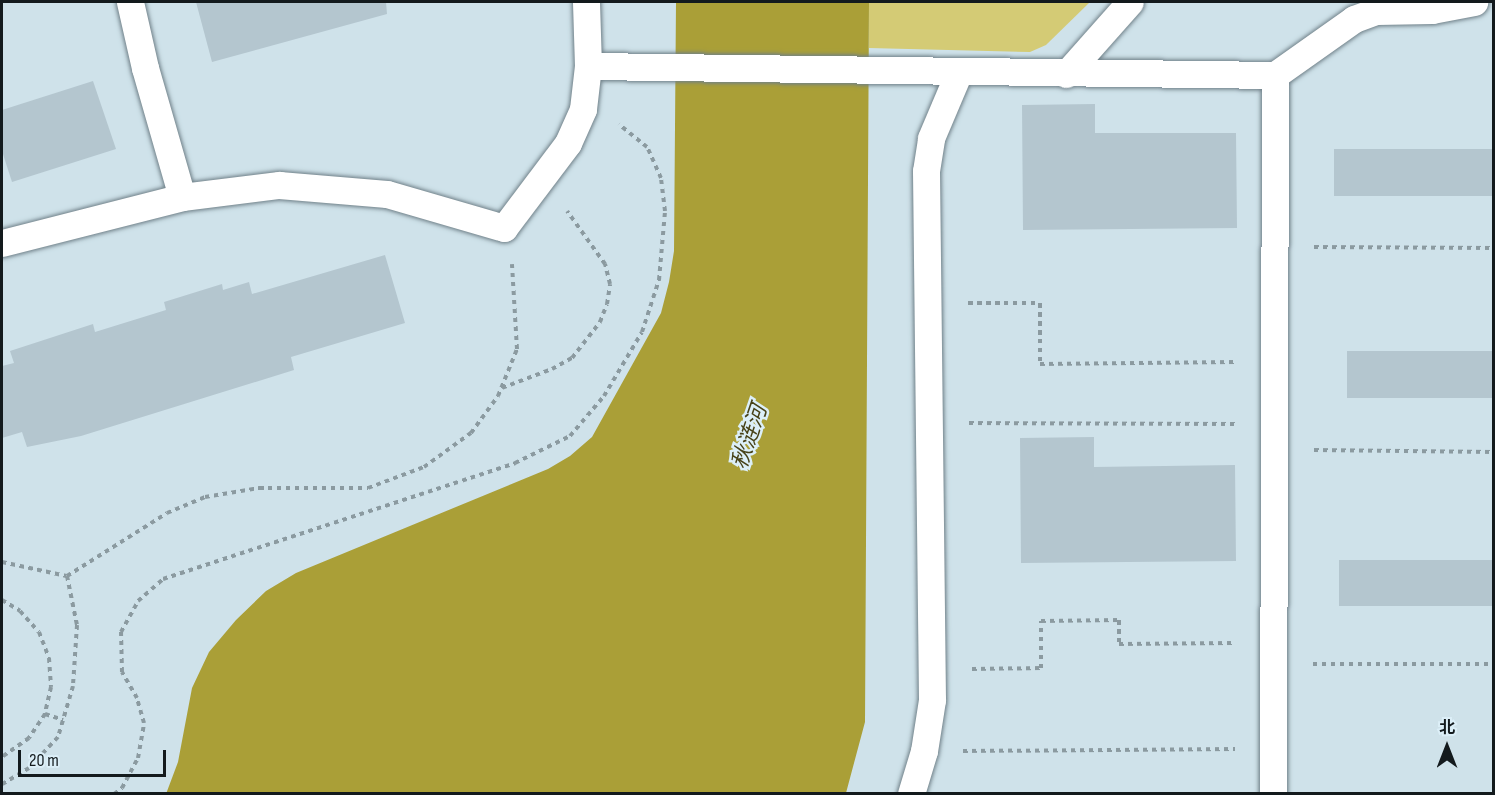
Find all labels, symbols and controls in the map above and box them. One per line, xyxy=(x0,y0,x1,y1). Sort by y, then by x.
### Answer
water label: 秋涟河 xyxy=(727,402,773,472)
north arrow xyxy=(1417,717,1477,777)
text: 北 xyxy=(1439,719,1455,738)
scale bar xyxy=(21,738,170,776)
text: 20 m xyxy=(29,750,59,771)

